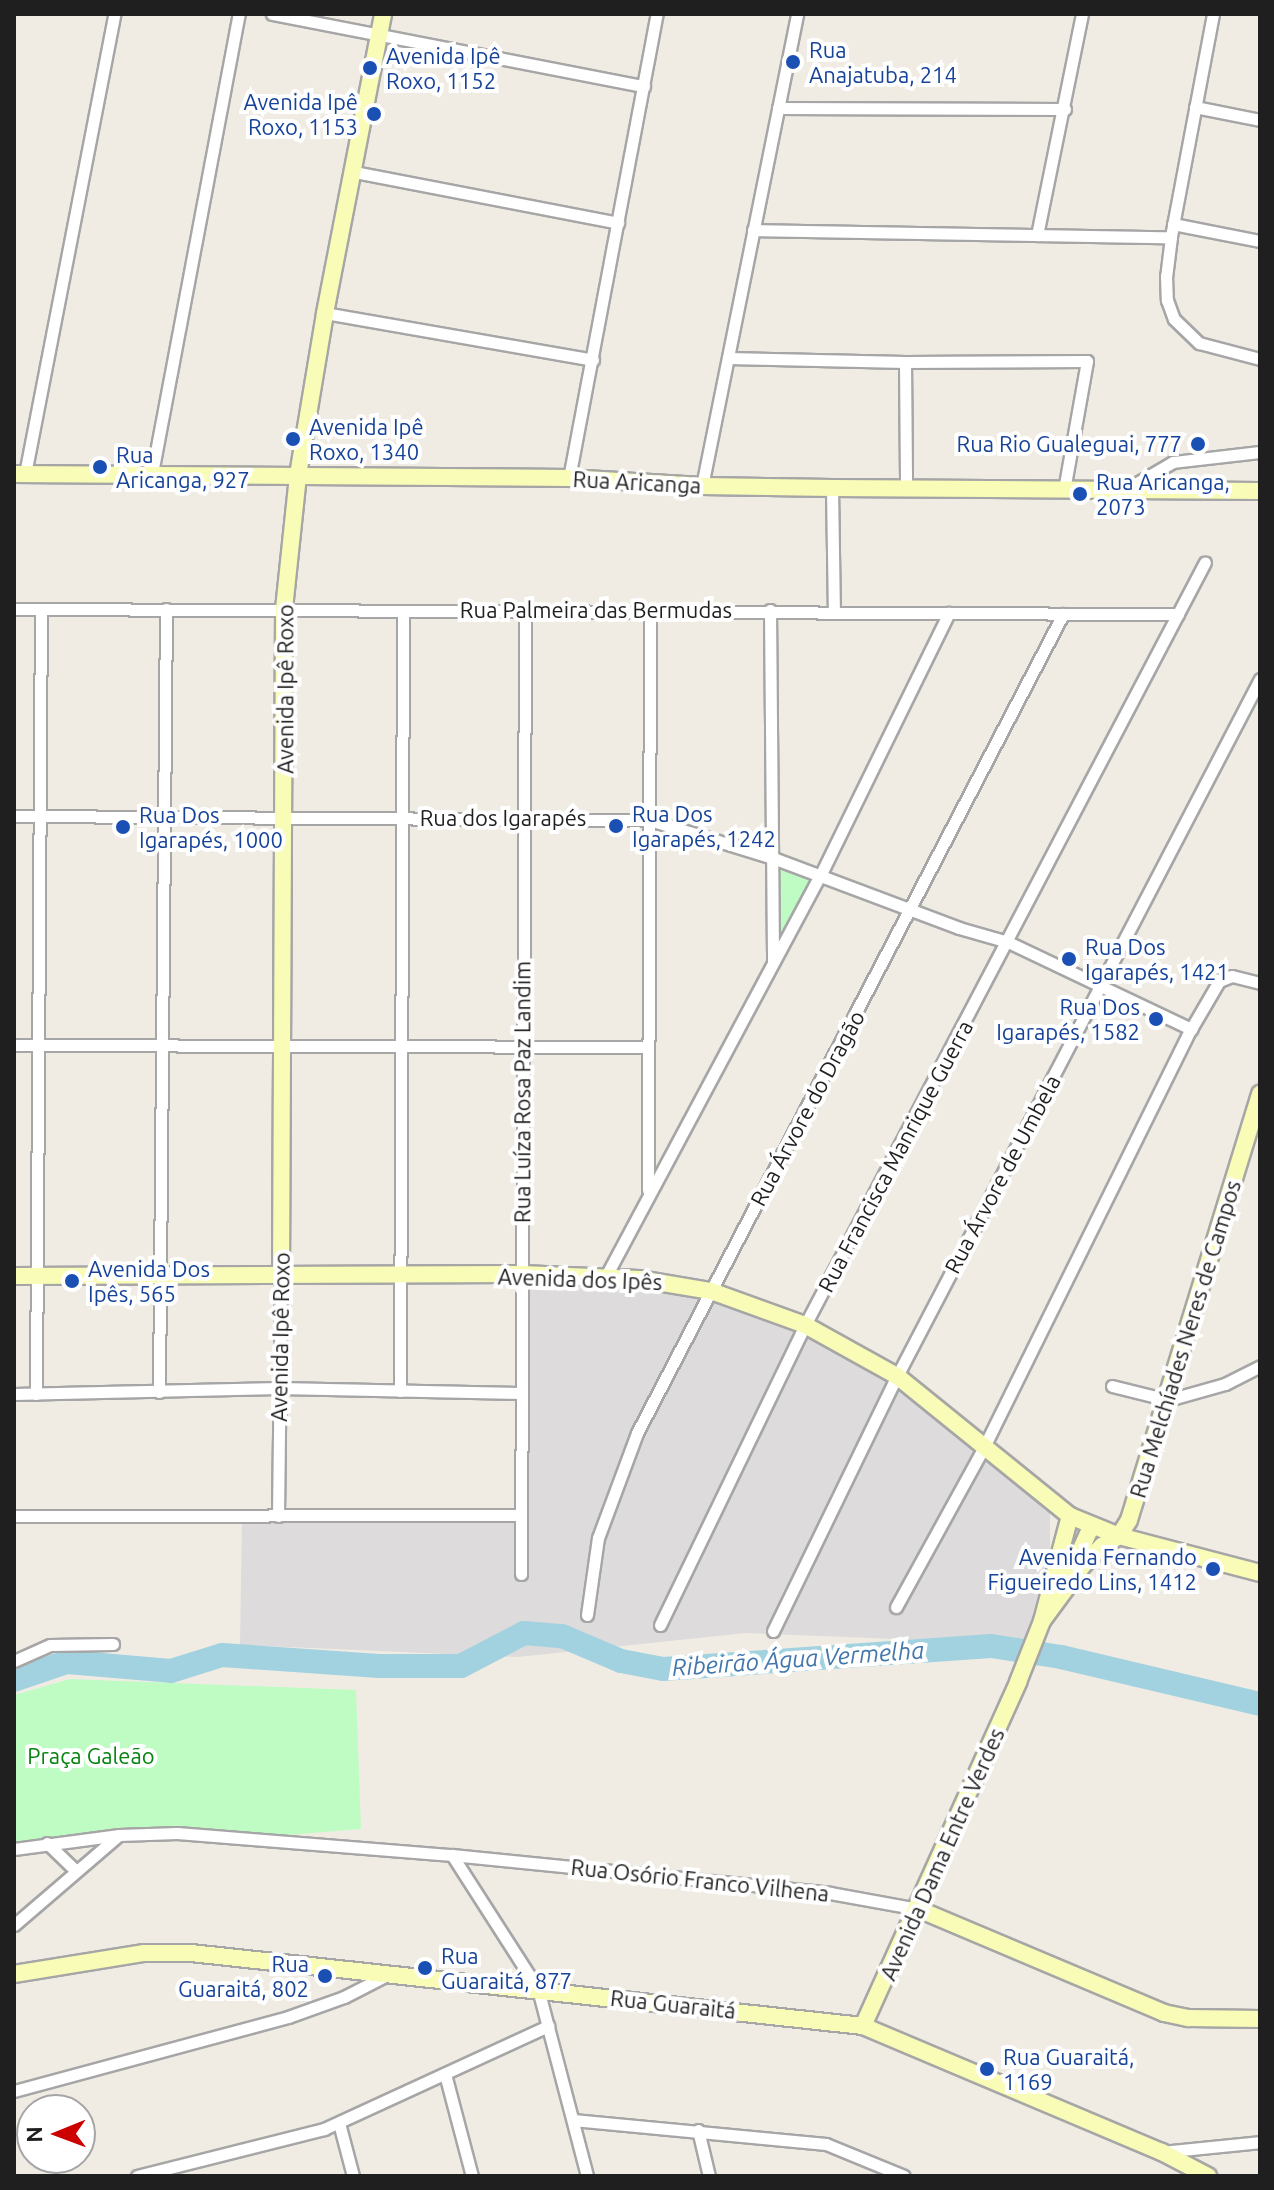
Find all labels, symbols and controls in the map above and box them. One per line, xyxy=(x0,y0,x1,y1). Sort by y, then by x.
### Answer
place label: Rua Anajatuba, 214 xyxy=(809,36,957,88)
place label: Avenida Ipê Roxo, 1152 xyxy=(386,42,501,94)
marker: Rua Anajatuba, 214 xyxy=(784,53,802,71)
marker: Avenida Ipê Roxo, 1152 xyxy=(361,59,379,77)
place label: Avenida Ipê Roxo, 1153 xyxy=(243,88,358,140)
marker: Avenida Ipê Roxo, 1153 xyxy=(365,105,383,123)
place label: Avenida Ipê Roxo, 1340 xyxy=(309,413,424,464)
marker: Avenida Ipê Roxo, 1340 xyxy=(284,430,302,448)
place label: Rua Rio Gualeguai, 777 xyxy=(957,431,1182,457)
marker: Rua Rio Gualeguai, 777 xyxy=(1189,435,1207,453)
place label: Rua Aricanga, 927 xyxy=(116,441,250,492)
marker: Rua Aricanga, 927 xyxy=(91,458,109,476)
street label: Rua Aricanga xyxy=(572,465,702,499)
place label: Rua Aricanga, 2073 xyxy=(1096,468,1230,520)
marker: Rua Aricanga, 2073 xyxy=(1071,485,1089,503)
street label: Rua Palmeira das Bermudas xyxy=(460,597,732,623)
street label: Avenida Ipê Roxo xyxy=(272,604,298,774)
place label: Rua Dos Igarapés, 1242 xyxy=(632,800,776,852)
place label: Rua Dos Igarapés, 1000 xyxy=(139,801,283,852)
street label: Rua dos Igarapés xyxy=(420,805,586,831)
marker: Rua Dos Igarapés, 1242 xyxy=(607,817,625,835)
marker: Rua Dos Igarapés, 1000 xyxy=(114,818,132,836)
place label: Rua Dos Igarapés, 1421 xyxy=(1085,933,1229,984)
marker: Rua Dos Igarapés, 1421 xyxy=(1060,950,1078,968)
street label: Rua Luíza Rosa Paz Landim xyxy=(509,961,535,1223)
place label: Rua Dos Igarapés, 1582 xyxy=(996,993,1140,1044)
street label: Rua Árvore do Dragão xyxy=(744,1006,870,1210)
marker: Rua Dos Igarapés, 1582 xyxy=(1147,1010,1165,1028)
street label: Rua Francisca Manrique Guerra xyxy=(812,1016,978,1296)
street label: Rua Árvore de Umbela xyxy=(938,1070,1066,1278)
street label: Rua Melchíades Neres de Campos xyxy=(1124,1177,1246,1501)
street label: Avenida Ipê Roxo xyxy=(265,1252,295,1422)
place label: Avenida Dos Ipês, 565 xyxy=(88,1255,210,1306)
street label: Avenida dos Ipês xyxy=(497,1263,663,1295)
marker: Avenida Dos Ipês, 565 xyxy=(63,1272,81,1290)
place label: Avenida Fernando Figueiredo Lins, 1412 xyxy=(987,1543,1197,1594)
marker: Avenida Fernando Figueiredo Lins, 1412 xyxy=(1204,1560,1222,1578)
water label: Ribeirão Água Vermelha xyxy=(671,1636,925,1682)
street label: Avenida Dama Entre Verdes xyxy=(874,1724,1010,1984)
park label: Praça Galeão xyxy=(27,1743,155,1769)
street label: Rua Osório Franco Vilhena xyxy=(570,1853,830,1907)
place label: Rua Guaraitá, 877 xyxy=(441,1942,572,1994)
place label: Rua Guaraitá, 802 xyxy=(178,1950,309,2002)
marker: Rua Guaraitá, 877 xyxy=(416,1959,434,1977)
marker: Rua Guaraitá, 802 xyxy=(316,1967,334,1985)
street label: Rua Guaraitá xyxy=(609,1984,737,2024)
place label: Rua Guaraitá, 1169 xyxy=(1003,2043,1134,2094)
marker: Rua Guaraitá, 1169 xyxy=(978,2060,996,2078)
north arrow xyxy=(16,2094,96,2174)
text: N xyxy=(21,2126,46,2143)

